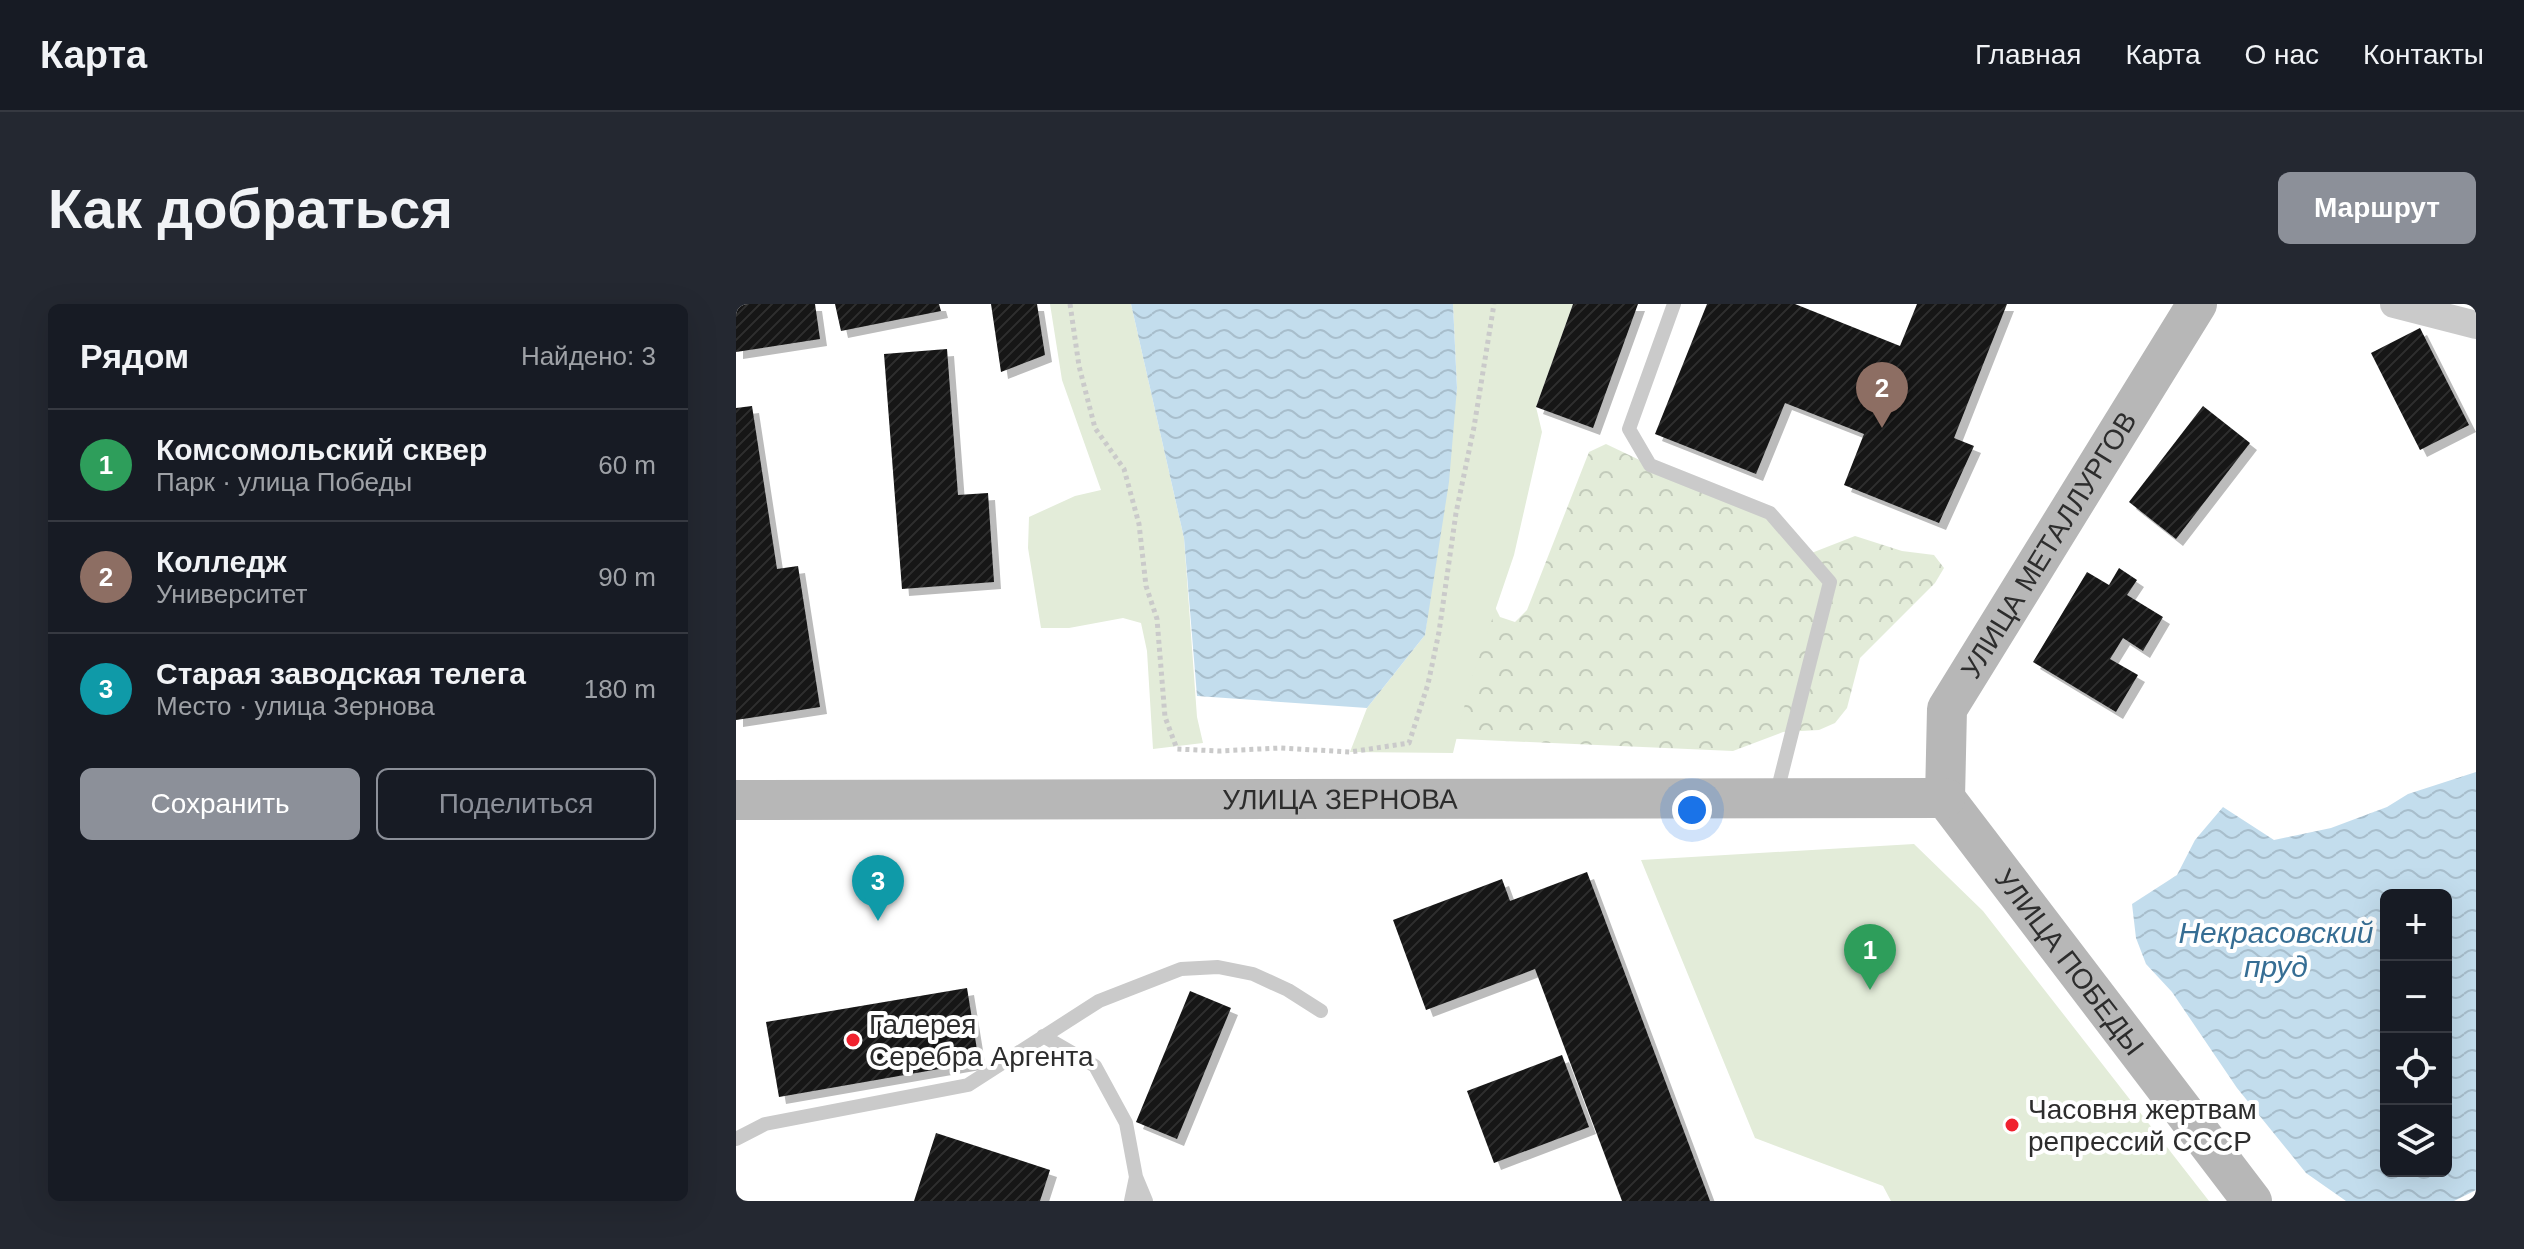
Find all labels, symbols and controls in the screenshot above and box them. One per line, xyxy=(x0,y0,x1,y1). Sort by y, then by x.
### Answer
text: Карта xyxy=(40,34,147,76)
text: Главная xyxy=(1975,39,2082,70)
text: Карта xyxy=(2126,39,2200,70)
text: О нас xyxy=(2244,39,2319,70)
text: Контакты xyxy=(2363,39,2484,70)
button: Маршрут xyxy=(2278,172,2476,244)
text: Как добраться xyxy=(48,177,453,240)
text: Рядом xyxy=(80,337,189,375)
text: Найдено: 3 xyxy=(521,341,656,371)
pin: 2 xyxy=(1856,362,1908,428)
street label: УЛИЦА МЕТАЛЛУРГОВ xyxy=(1955,406,2143,684)
text: Комсомольский сквер xyxy=(156,433,487,466)
text: 1 xyxy=(99,450,113,480)
text: 60 m xyxy=(598,450,656,480)
text: Парк · улица Победы xyxy=(156,467,412,497)
text: Колледж xyxy=(156,545,287,578)
text: 2 xyxy=(99,562,113,592)
text: 90 m xyxy=(598,562,656,592)
text: Университет xyxy=(156,579,307,609)
text: Старая заводская телега xyxy=(156,657,526,690)
text: 3 xyxy=(99,674,113,704)
text: 180 m xyxy=(584,674,656,704)
text: Место · улица Зернова xyxy=(156,691,435,721)
button: Сохранить xyxy=(80,768,360,840)
button: Поделиться xyxy=(376,768,656,840)
street label: УЛИЦА ЗЕРНОВА xyxy=(1222,784,1458,815)
your location xyxy=(1672,790,1712,830)
pin: 3 xyxy=(852,855,904,921)
street label: УЛИЦА ПОБЕДЫ xyxy=(1989,863,2150,1061)
map controls xyxy=(2380,889,2452,1177)
button: + xyxy=(2380,889,2452,961)
water label: Некрасовский пруд xyxy=(2178,916,2374,983)
pin: 1 xyxy=(1844,924,1896,990)
button: − xyxy=(2380,961,2452,1033)
place label: Галерея Серебра Аргента xyxy=(869,1009,1094,1072)
marker: Галерея Серебра Аргента xyxy=(844,1031,862,1049)
button: locate xyxy=(2380,1033,2452,1105)
place label: Часовня жертвам репрессий СССР xyxy=(2028,1094,2257,1157)
button: layers xyxy=(2380,1105,2452,1177)
marker: Часовня жертвам репрессий СССР xyxy=(2003,1116,2021,1134)

